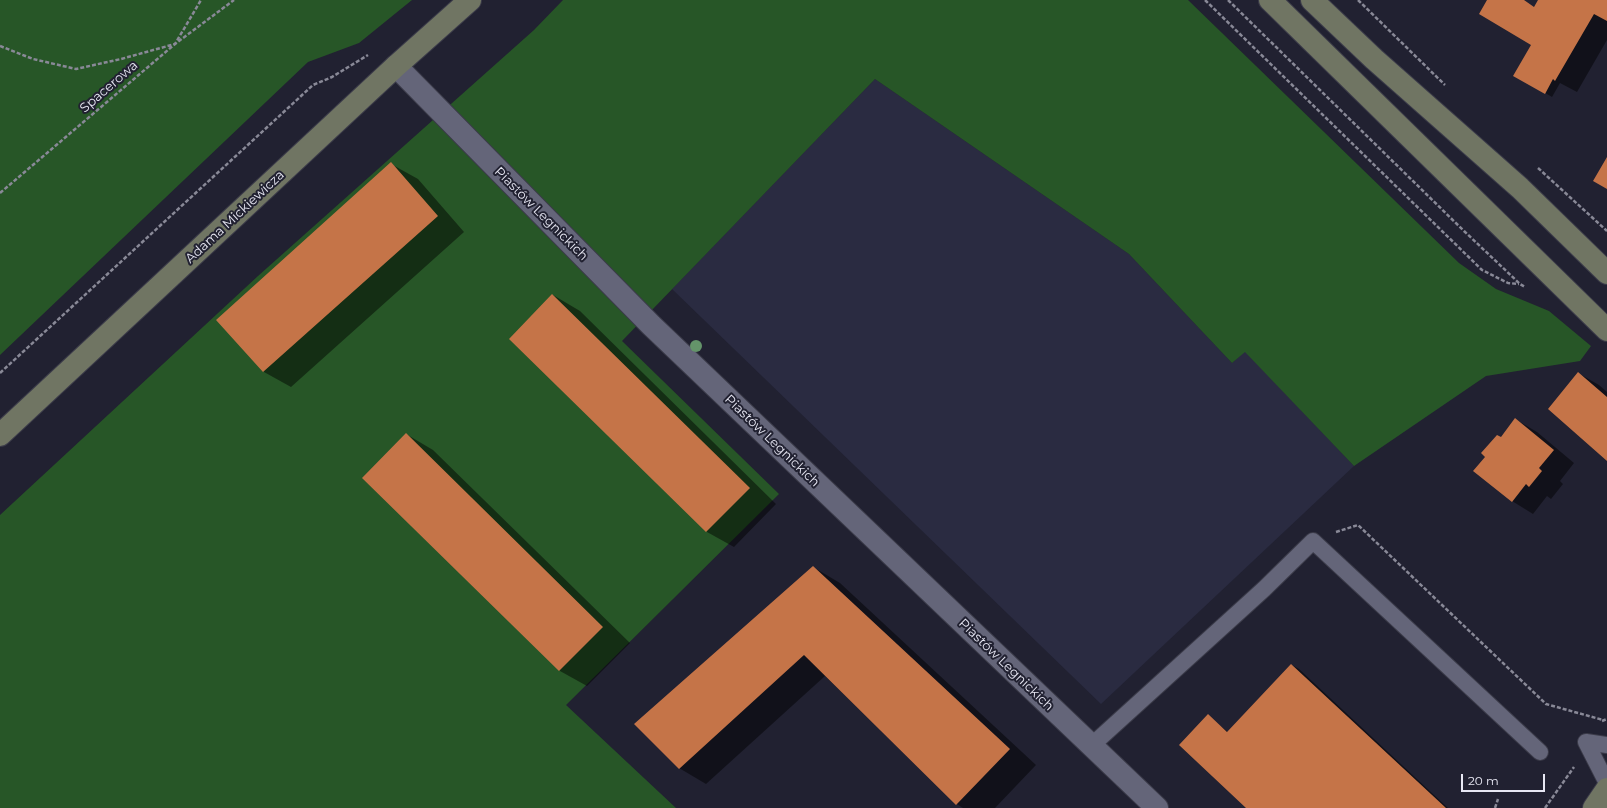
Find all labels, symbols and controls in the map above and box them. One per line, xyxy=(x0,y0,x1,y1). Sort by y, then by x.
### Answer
street label: Spacerowa xyxy=(77,58,141,116)
street label: Piastów Legnickich xyxy=(491,164,591,264)
street label: Adama Mickiewicza xyxy=(182,167,288,267)
street label: Piastów Legnickich xyxy=(721,392,823,490)
street label: Piastów Legnickich xyxy=(955,616,1057,714)
scale bar xyxy=(1463,766,1547,792)
text: 20 m xyxy=(1468,773,1499,788)

